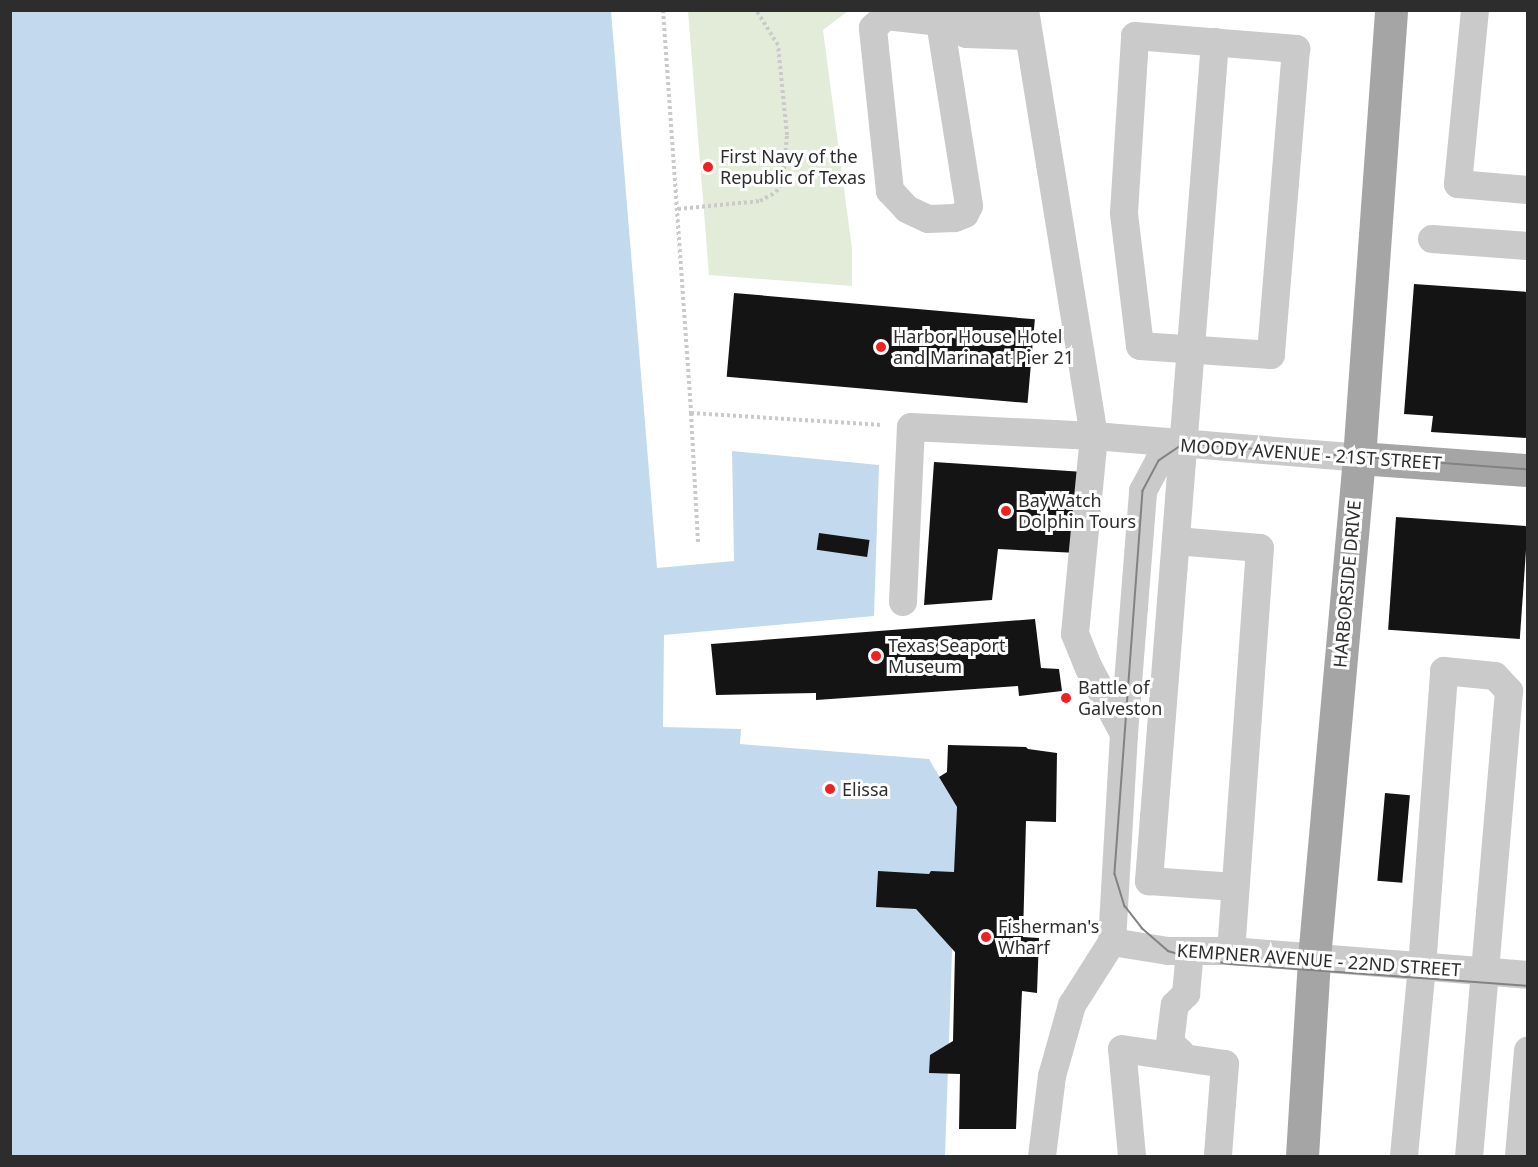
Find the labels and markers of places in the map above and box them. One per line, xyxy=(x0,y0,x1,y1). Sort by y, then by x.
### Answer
place label: First Navy of the Republic of Texas xyxy=(720,146,866,188)
marker: First Navy of the Republic of Texas xyxy=(701,160,715,174)
place label: Harbor House Hotel and Marina at Pier 21 xyxy=(893,326,1074,368)
marker: Harbor House Hotel and Marina at Pier 21 xyxy=(874,340,888,354)
place label: BayWatch Dolphin Tours xyxy=(1018,490,1136,532)
marker: BayWatch Dolphin Tours xyxy=(999,504,1013,518)
place label: Texas Seaport Museum xyxy=(888,635,1005,678)
marker: Texas Seaport Museum xyxy=(869,649,883,663)
place label: Battle of Galveston xyxy=(1078,677,1162,720)
marker: Battle of Galveston xyxy=(1059,691,1073,705)
place label: Elissa xyxy=(842,778,889,800)
marker: Elissa xyxy=(823,782,837,796)
place label: Fisherman's Wharf xyxy=(998,916,1099,958)
marker: Fisherman's Wharf xyxy=(979,930,993,944)

